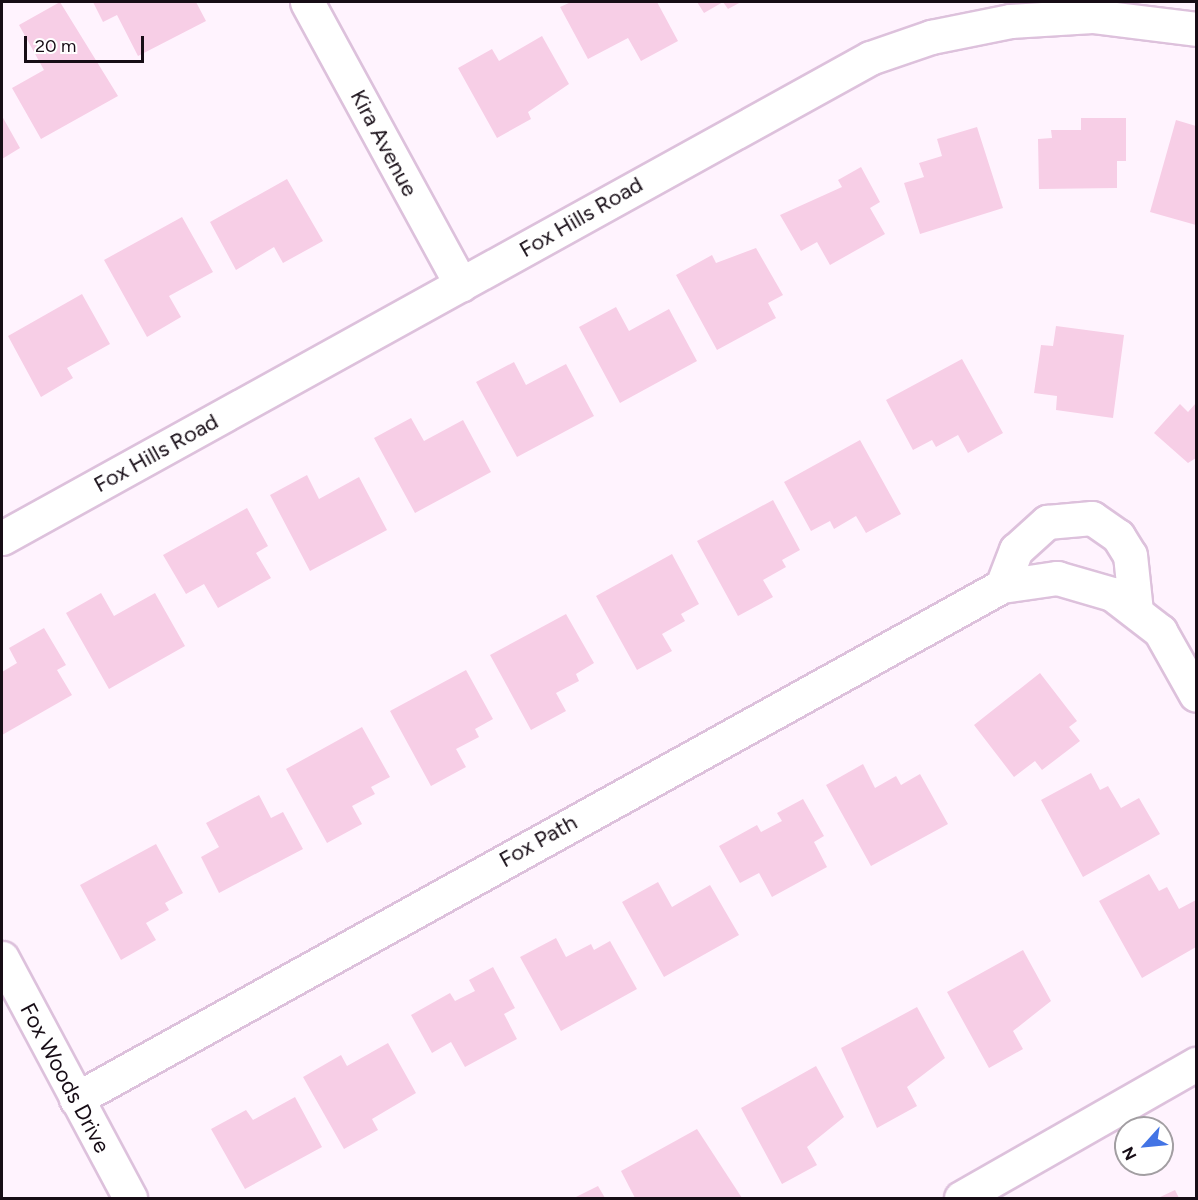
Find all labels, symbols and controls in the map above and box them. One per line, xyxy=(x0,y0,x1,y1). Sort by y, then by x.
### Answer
scale bar xyxy=(27,24,147,62)
text: 20 m xyxy=(35,35,76,57)
street label: Kira Avenue xyxy=(345,85,423,201)
street label: Fox Hills Road xyxy=(515,171,647,263)
street label: Fox Hills Road xyxy=(89,408,223,498)
street label: Fox Path xyxy=(495,809,581,873)
street label: Fox Woods Drive xyxy=(14,999,116,1157)
north arrow xyxy=(1114,1116,1174,1176)
text: N xyxy=(1118,1144,1141,1163)

